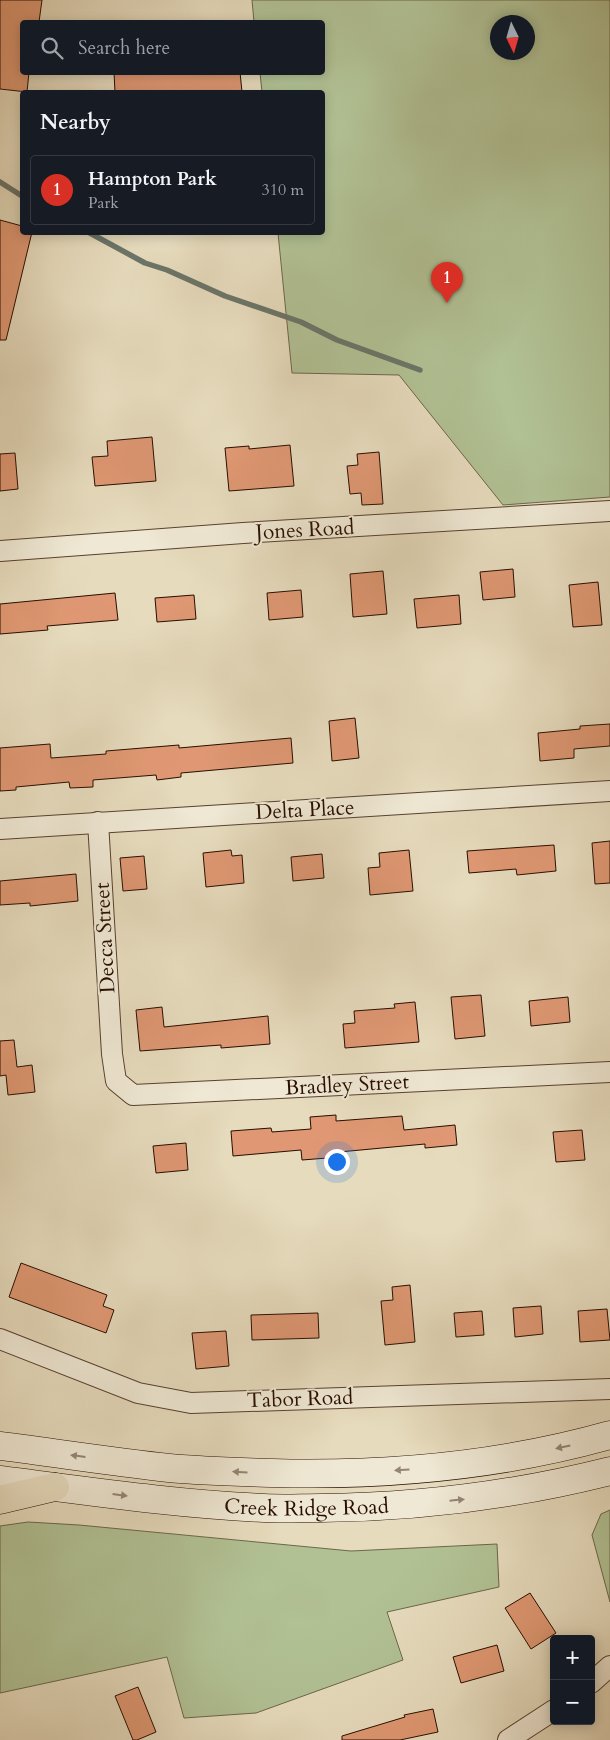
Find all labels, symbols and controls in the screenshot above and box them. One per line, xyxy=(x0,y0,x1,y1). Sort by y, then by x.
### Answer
north arrow xyxy=(490,15,535,60)
search box xyxy=(20,20,325,75)
icon: search xyxy=(38,34,66,62)
text: Search here xyxy=(78,35,170,61)
text: Nearby xyxy=(40,108,111,137)
text: Hampton Park xyxy=(88,166,217,192)
text: 1 xyxy=(53,179,61,201)
text: 310 m xyxy=(262,179,304,201)
text: Park xyxy=(88,192,119,214)
pin: 1 xyxy=(431,262,463,303)
street label: Jones Road xyxy=(252,513,355,547)
street label: Delta Place xyxy=(255,793,355,827)
street label: Decca Street xyxy=(88,881,122,994)
street label: Bradley Street xyxy=(284,1067,410,1103)
your location xyxy=(324,1149,350,1175)
street label: Tabor Road xyxy=(246,1383,354,1415)
one-way arrow xyxy=(555,1443,570,1451)
one-way arrow xyxy=(70,1452,86,1460)
one-way arrow xyxy=(394,1466,410,1474)
one-way arrow xyxy=(231,1467,247,1475)
one-way arrow xyxy=(113,1491,129,1499)
street label: Creek Ridge Road xyxy=(223,1491,390,1523)
one-way arrow xyxy=(449,1496,465,1504)
map controls xyxy=(550,1635,595,1725)
button: + xyxy=(550,1635,595,1680)
button: − xyxy=(550,1680,595,1725)

